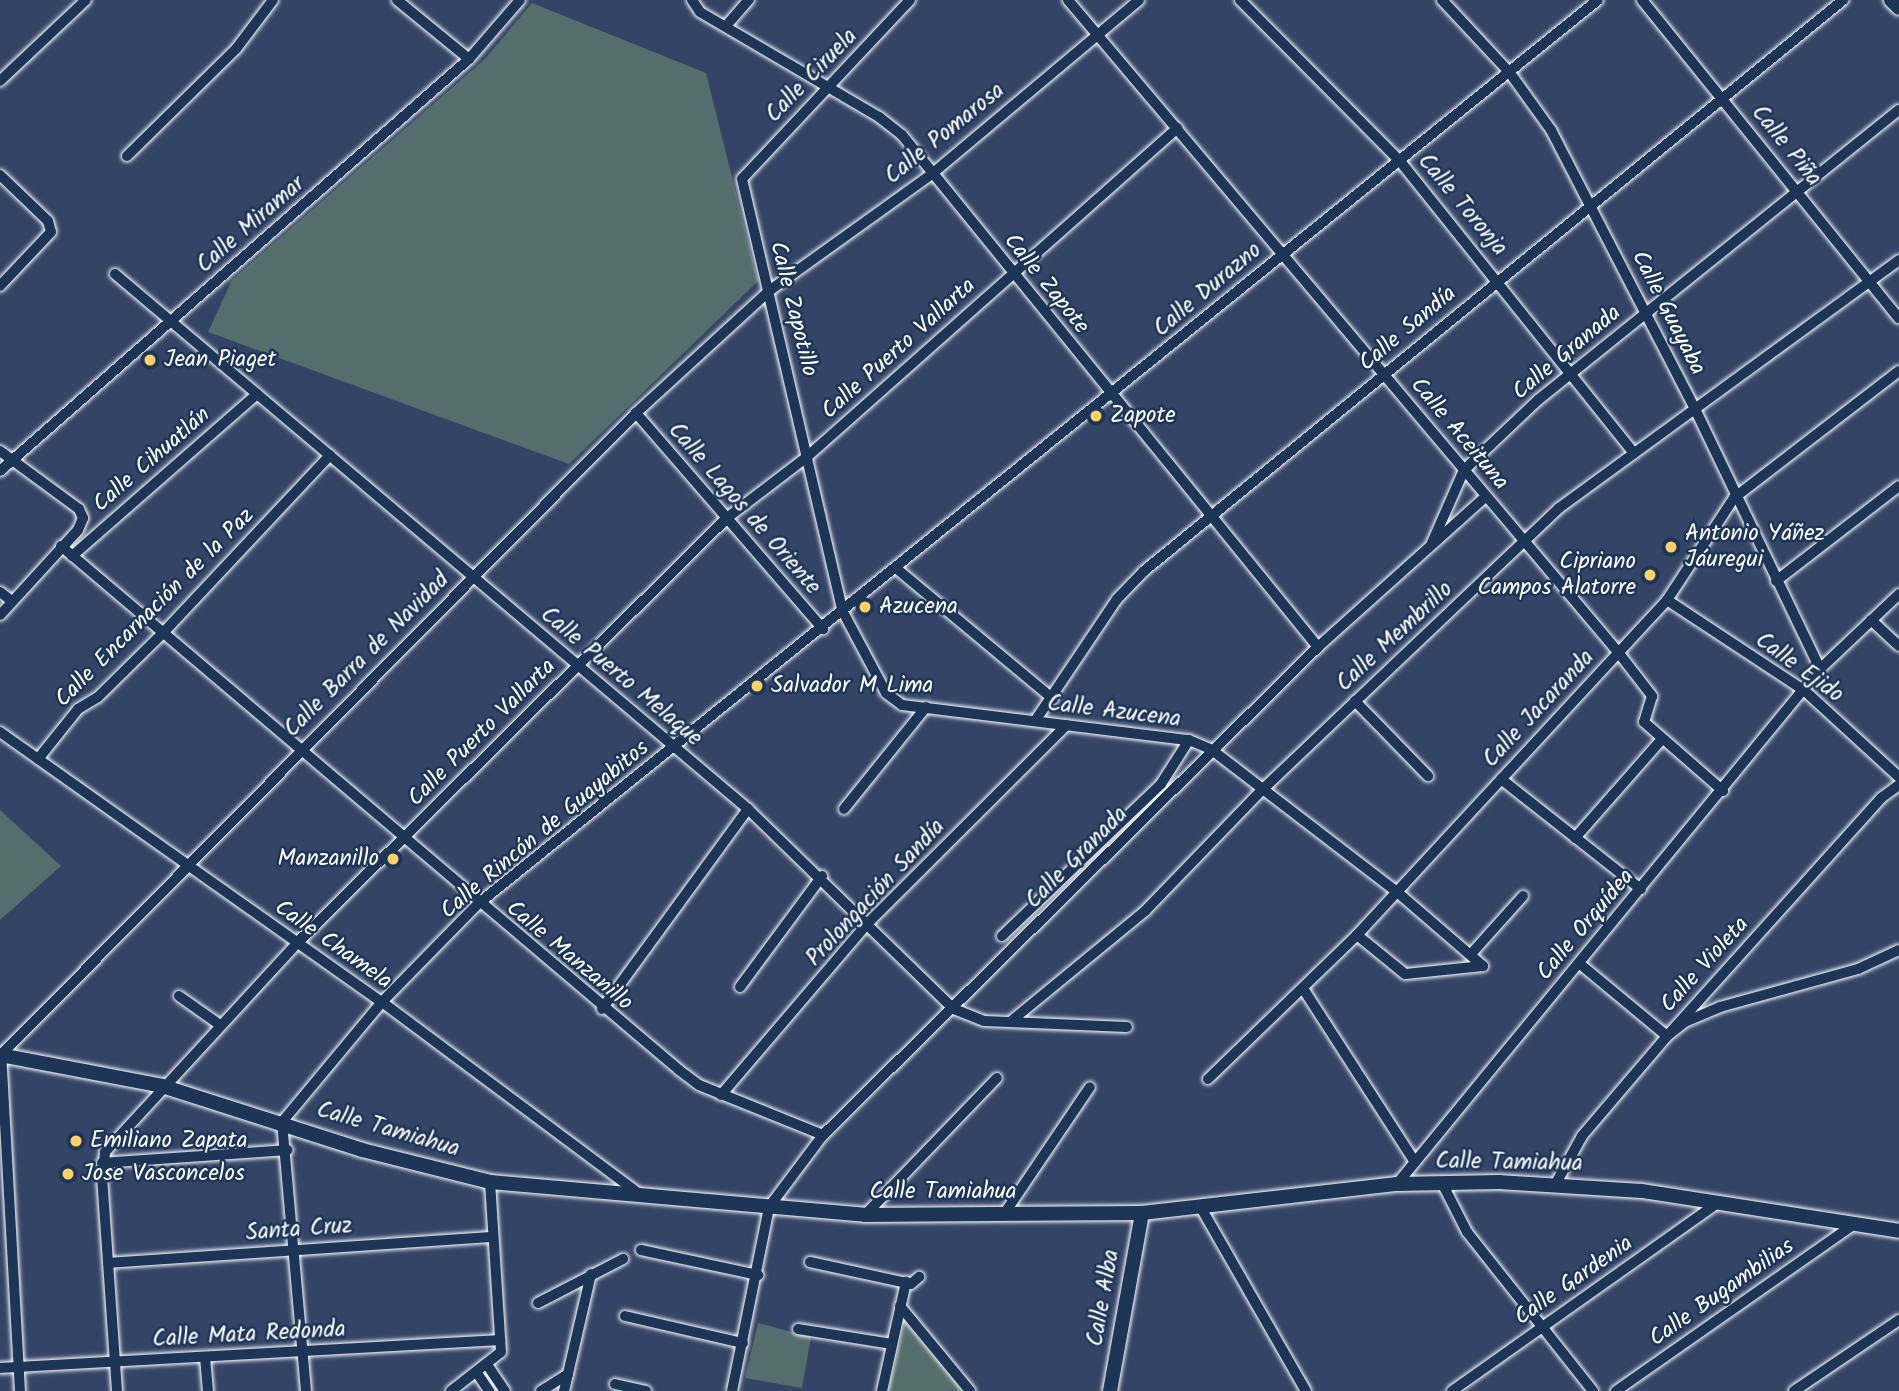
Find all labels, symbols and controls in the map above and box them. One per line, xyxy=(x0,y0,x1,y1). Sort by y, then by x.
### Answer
street label: Calle Ciruela xyxy=(760,23,864,129)
street label: Calle Pomarosa xyxy=(880,77,1010,191)
street label: Calle Piña xyxy=(1745,100,1827,192)
street label: Calle Toronja xyxy=(1411,148,1513,262)
street label: Calle Miramar xyxy=(191,171,311,279)
street label: Calle Zapote xyxy=(997,228,1095,340)
street label: Calle Durazno xyxy=(1148,237,1268,343)
street label: Calle Zapotillo xyxy=(763,239,823,379)
street label: Calle Guayaba xyxy=(1625,246,1711,380)
street label: Calle Puerto Vallarta xyxy=(816,273,982,425)
street label: Calle Sandía xyxy=(1354,280,1462,378)
street label: Calle Granada xyxy=(1507,300,1627,406)
place label: Jean Piaget xyxy=(164,346,276,374)
marker: Jean Piaget xyxy=(142,352,158,368)
street label: Calle Aceituna xyxy=(1404,372,1514,496)
street label: Calle Cihuatlán xyxy=(88,402,216,518)
place label: Zapote xyxy=(1110,402,1176,430)
marker: Zapote xyxy=(1088,408,1104,424)
street label: Calle Lagos de Oriente xyxy=(662,417,826,601)
street label: Calle Encarnación de la Paz xyxy=(50,503,260,713)
place label: Antonio Yáñez Jáuregui xyxy=(1685,520,1825,574)
marker: Antonio Yáñez Jáuregui xyxy=(1663,539,1679,555)
place label: Cipriano Campos Alatorre xyxy=(1477,548,1636,602)
street label: Calle Barra de Navidad xyxy=(279,567,455,743)
marker: Cipriano Campos Alatorre xyxy=(1642,567,1658,583)
street label: Calle Membrillo xyxy=(1331,576,1459,698)
place label: Azucena xyxy=(879,593,958,621)
marker: Azucena xyxy=(857,599,873,615)
street label: Calle Puerto Melaque xyxy=(534,601,708,753)
street label: Calle Ejido xyxy=(1750,627,1848,709)
street label: Calle Jacaranda xyxy=(1477,644,1601,774)
street label: Calle Puerto Vallarta xyxy=(402,653,562,813)
place label: Salvador M Lima xyxy=(771,672,933,700)
marker: Salvador M Lima xyxy=(749,678,765,694)
street label: Calle Azucena xyxy=(1046,690,1182,734)
street label: Calle Rincón de Guayabitos xyxy=(435,735,655,925)
street label: Calle Granada xyxy=(1020,801,1134,915)
street label: Prolongación Sandía xyxy=(801,814,951,972)
place label: Manzanillo xyxy=(277,845,379,873)
marker: Manzanillo xyxy=(385,851,401,867)
street label: Calle Orquídea xyxy=(1531,864,1641,986)
street label: Calle Chamela xyxy=(269,894,397,996)
street label: Calle Manzanillo xyxy=(500,895,638,1017)
street label: Calle Violeta xyxy=(1655,911,1755,1019)
street label: Calle Tamiahua xyxy=(313,1096,463,1164)
place label: Emiliano Zapata xyxy=(90,1127,248,1155)
marker: Emiliano Zapata xyxy=(68,1133,84,1149)
street label: Calle Tamiahua xyxy=(1435,1148,1583,1178)
place label: Jose Vasconcelos xyxy=(82,1160,245,1188)
marker: Jose Vasconcelos xyxy=(60,1166,76,1182)
street label: Calle Tamiahua xyxy=(869,1178,1017,1206)
street label: Santa Cruz xyxy=(245,1213,353,1247)
street label: Calle Gardenia xyxy=(1509,1230,1639,1332)
street label: Calle Bugambilias xyxy=(1644,1233,1800,1353)
street label: Calle Alba xyxy=(1082,1247,1126,1349)
street label: Calle Mata Redonda xyxy=(152,1316,346,1354)

